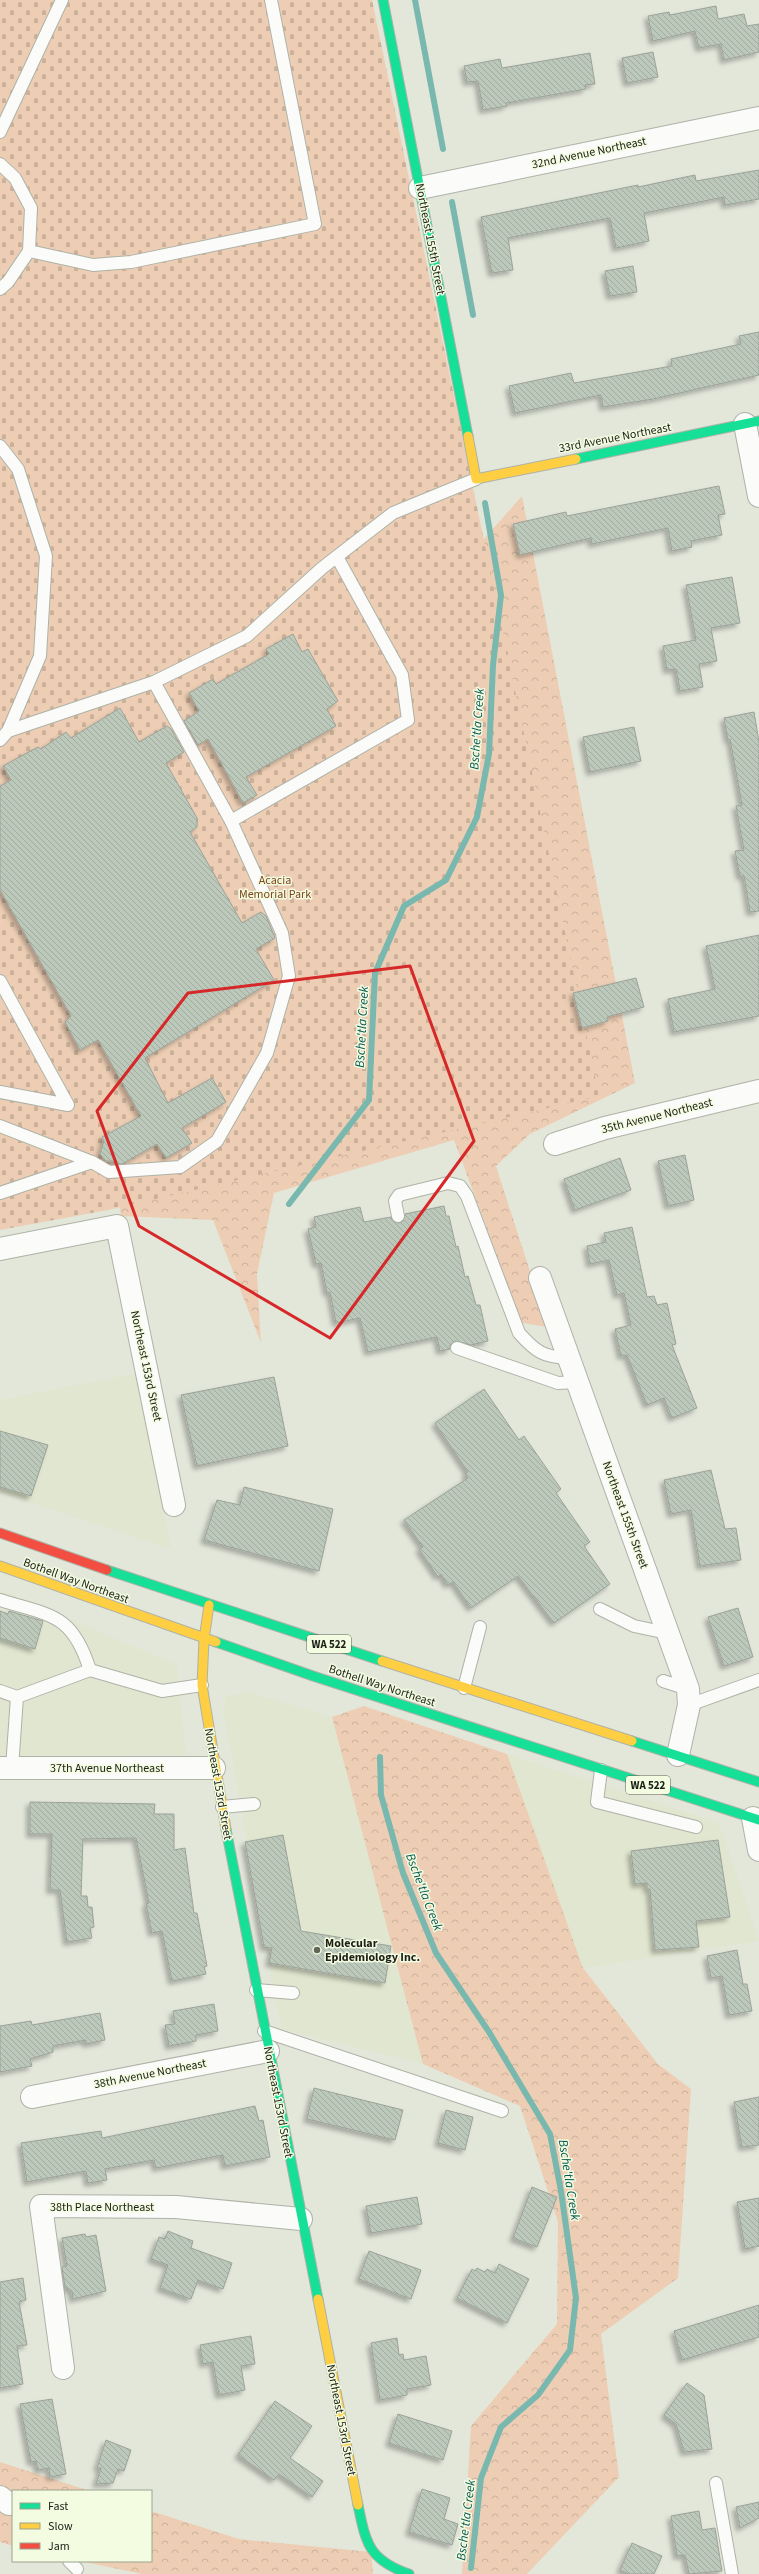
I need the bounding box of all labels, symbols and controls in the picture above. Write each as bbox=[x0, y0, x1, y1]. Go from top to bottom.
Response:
street label: 32nd Avenue Northeast bbox=[530, 133, 648, 173]
street label: Northeast 155th Street bbox=[411, 182, 449, 296]
street label: 33rd Avenue Northeast bbox=[557, 419, 673, 457]
water label: Bsche'tla Creek bbox=[465, 687, 489, 770]
park label: Acacia Memorial Park bbox=[239, 872, 311, 903]
water label: Bsche'tla Creek bbox=[351, 985, 373, 1068]
street label: 35th Avenue Northeast bbox=[600, 1094, 714, 1138]
street label: Northeast 153rd Street bbox=[126, 1309, 166, 1423]
street label: Northeast 155th Street bbox=[598, 1459, 652, 1571]
street label: Bothell Way Northeast bbox=[21, 1554, 131, 1608]
road number: WA 522 bbox=[307, 1635, 351, 1653]
street label: Bothell Way Northeast bbox=[326, 1661, 438, 1711]
street label: Northeast 153rd Street bbox=[200, 1727, 236, 1841]
street label: 37th Avenue Northeast bbox=[50, 1760, 164, 1777]
road number: WA 522 bbox=[626, 1776, 670, 1794]
water label: Bsche'tla Creek bbox=[401, 1851, 447, 1934]
place label: Molecular Epidemiology Inc. bbox=[325, 1935, 420, 1966]
marker: Molecular Epidemiology Inc. bbox=[312, 1945, 322, 1955]
street label: Northeast 153rd Street bbox=[259, 2045, 297, 2159]
street label: 38th Avenue Northeast bbox=[92, 2055, 208, 2093]
water label: Bsche'tla Creek bbox=[554, 2138, 584, 2223]
street label: 38th Place Northeast bbox=[50, 2199, 154, 2216]
street label: Northeast 153rd Street bbox=[322, 2363, 360, 2477]
water label: Bsche'tla Creek bbox=[452, 2478, 480, 2562]
legend bbox=[12, 2490, 152, 2562]
text: Fast bbox=[48, 2498, 68, 2515]
text: Slow bbox=[48, 2518, 73, 2535]
text: Jam bbox=[48, 2538, 70, 2555]

